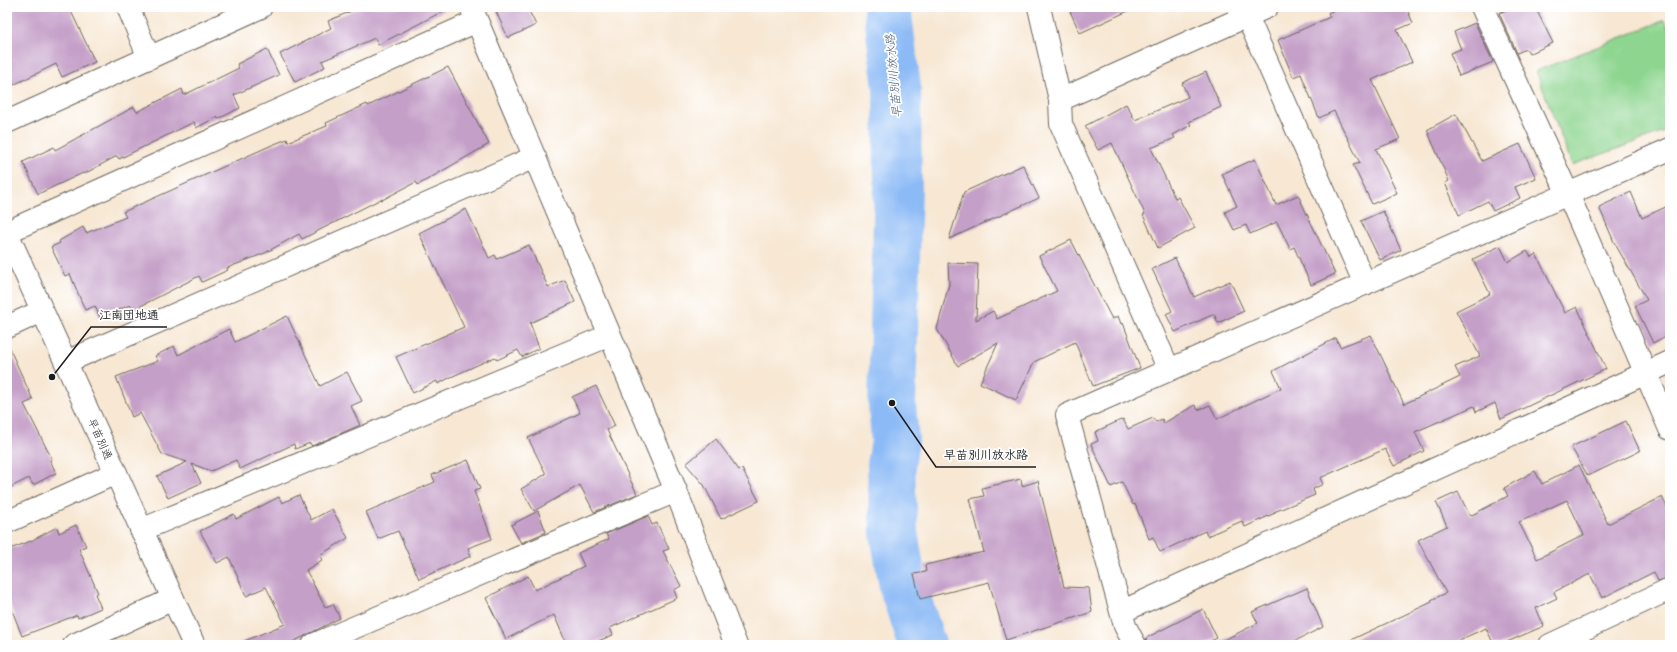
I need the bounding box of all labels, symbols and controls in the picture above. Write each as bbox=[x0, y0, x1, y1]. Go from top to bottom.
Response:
water label: 早苗別川放水路 bbox=[883, 33, 905, 119]
callout: 江南団地通 bbox=[91, 303, 167, 327]
text: 江南団地通 bbox=[99, 308, 159, 323]
street label: 早苗別通 bbox=[85, 416, 115, 462]
callout: 早苗別川放水路 bbox=[936, 443, 1036, 467]
text: 早苗別川放水路 bbox=[944, 448, 1028, 463]

